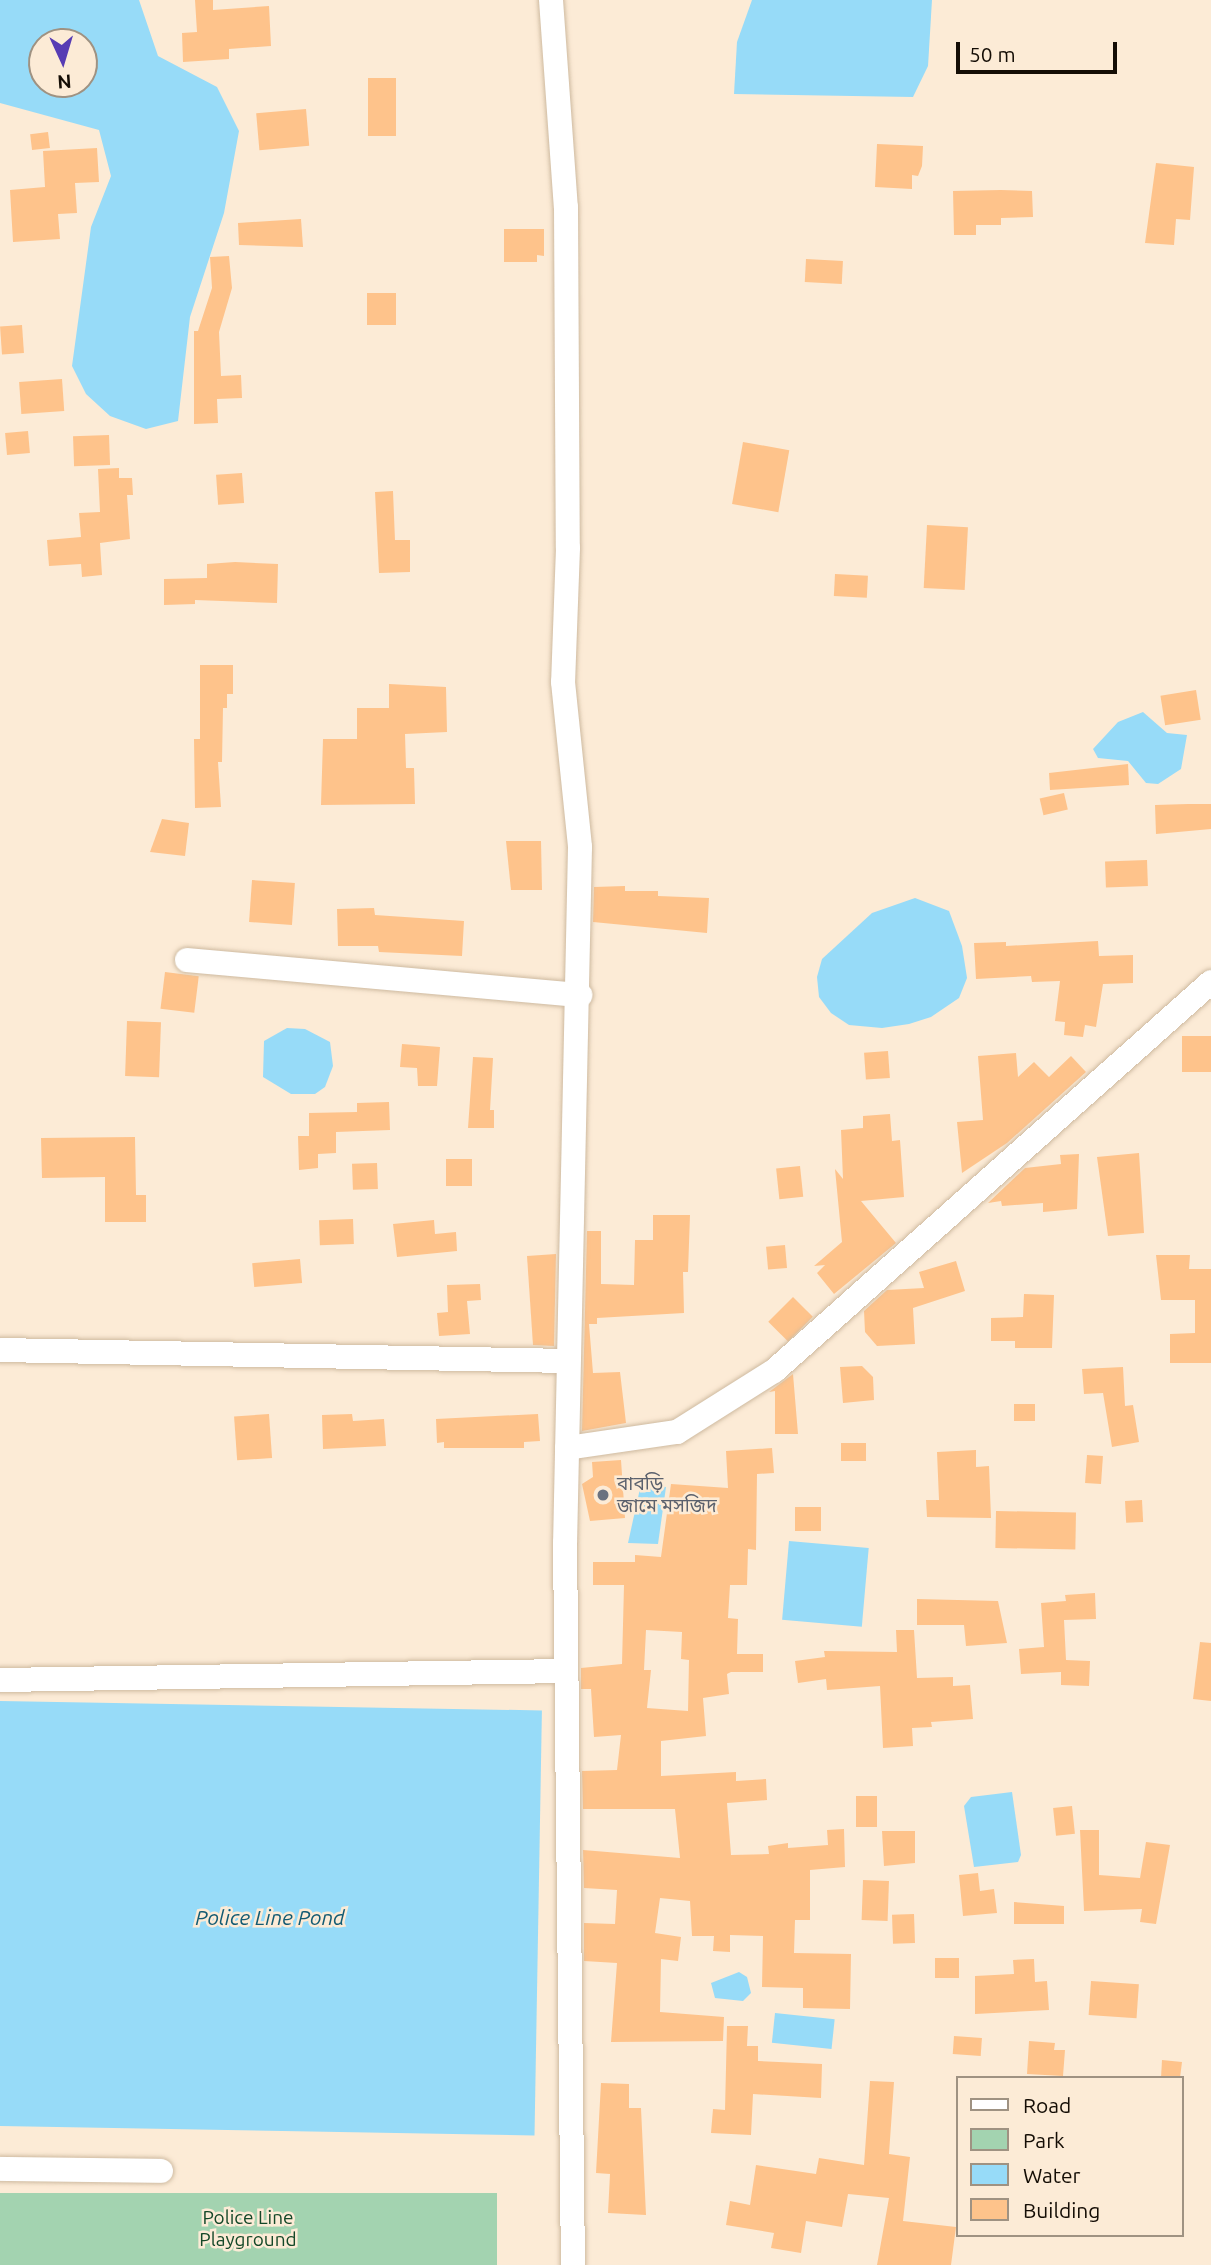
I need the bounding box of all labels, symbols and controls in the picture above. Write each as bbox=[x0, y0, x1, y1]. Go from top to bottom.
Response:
north arrow bbox=[28, 28, 98, 98]
scale bar bbox=[959, 28, 1120, 72]
text: 50 m bbox=[969, 42, 1016, 66]
text: N bbox=[56, 70, 72, 93]
place label: বাবড়ি জামে মসজিদ bbox=[617, 1473, 717, 1517]
marker: বাবড়ি জামে মসজিদ bbox=[595, 1487, 611, 1503]
water label: Police Line Pond bbox=[195, 1904, 345, 1930]
legend bbox=[956, 2076, 1183, 2237]
text: Road bbox=[1023, 2093, 1071, 2117]
text: Park bbox=[1023, 2128, 1065, 2152]
text: Water bbox=[1023, 2163, 1081, 2187]
text: Building bbox=[1023, 2198, 1100, 2222]
park label: Police Line Playground bbox=[199, 2207, 297, 2251]

